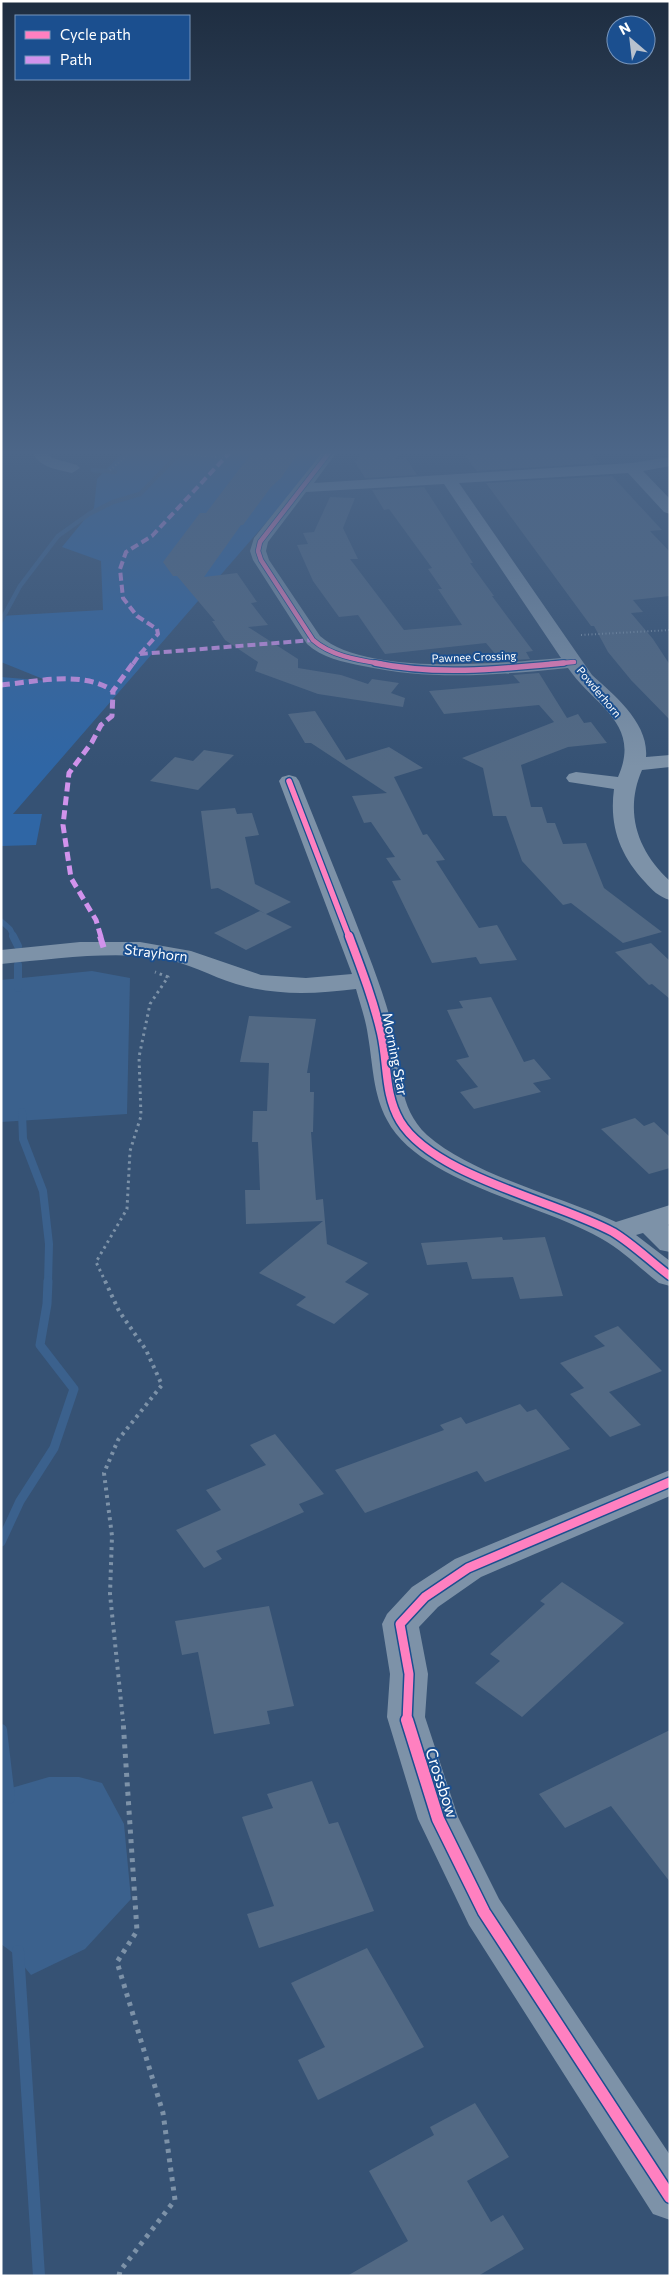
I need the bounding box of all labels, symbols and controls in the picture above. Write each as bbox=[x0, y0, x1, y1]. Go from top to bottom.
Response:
legend bbox=[15, 15, 190, 80]
north arrow bbox=[606, 15, 656, 65]
text: N bbox=[616, 18, 633, 38]
text: Cycle path bbox=[60, 25, 131, 43]
text: Path bbox=[60, 50, 92, 68]
street label: Pawnee Crossing bbox=[431, 649, 517, 664]
street label: Powderhorn bbox=[575, 664, 624, 720]
street label: Strayhorn bbox=[123, 940, 189, 965]
street label: Morning Star bbox=[379, 1011, 412, 1097]
street label: Crossbow bbox=[422, 1745, 463, 1820]

